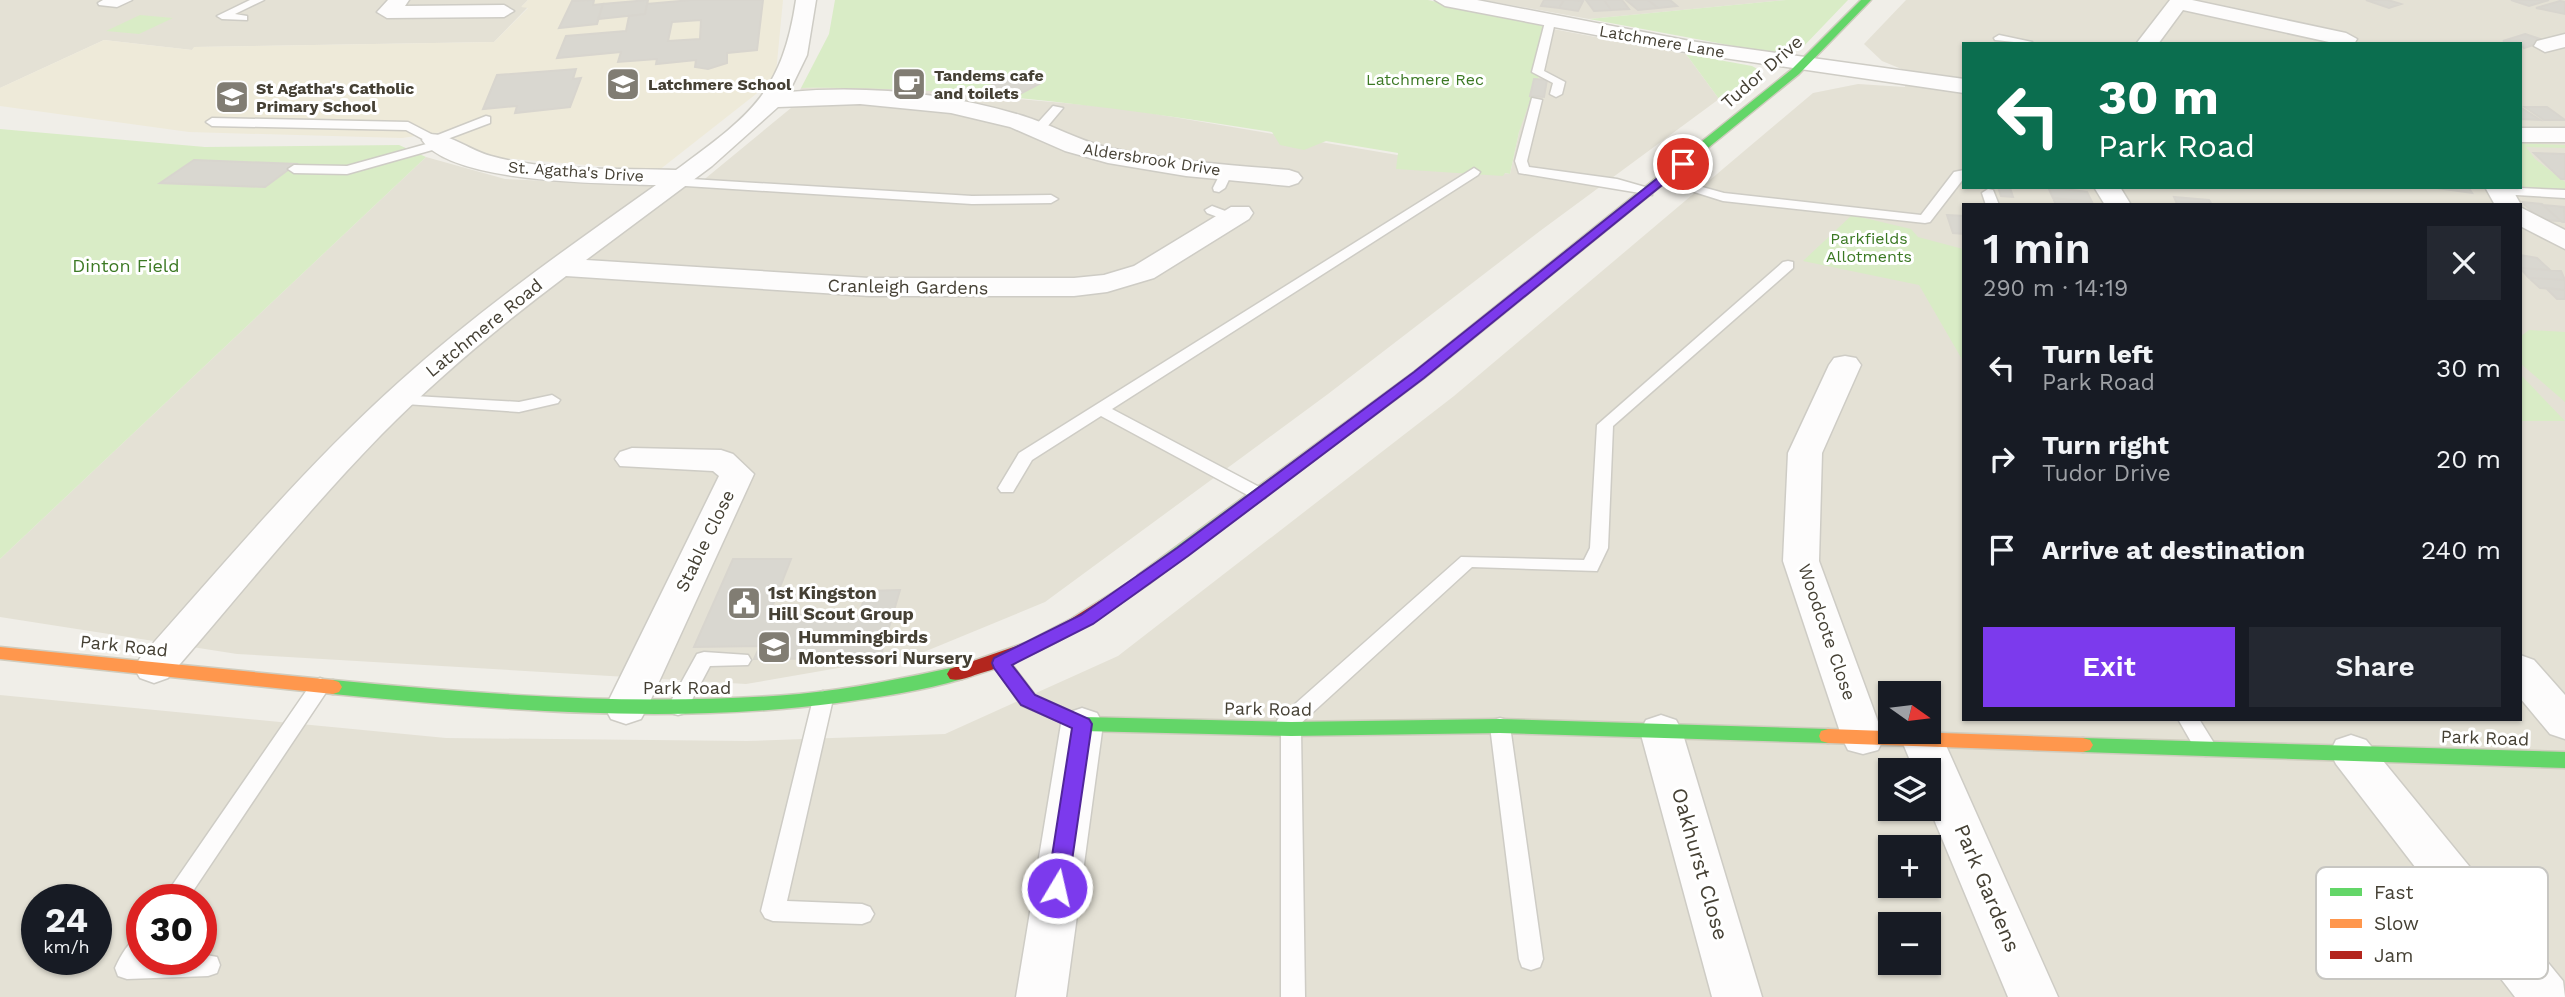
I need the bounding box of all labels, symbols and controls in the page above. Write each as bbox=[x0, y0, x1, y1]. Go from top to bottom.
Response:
street label: Latchmere Lane bbox=[1598, 21, 1726, 62]
street label: Tudor Drive bbox=[1717, 31, 1807, 113]
school or university icon: Latchmere School bbox=[604, 65, 642, 103]
cafe icon: Tandems cafe and toilets bbox=[890, 65, 928, 103]
place label: Tandems cafe and toilets bbox=[934, 66, 1044, 103]
text: 30 m bbox=[2098, 68, 2219, 126]
park label: Latchmere Rec bbox=[1366, 70, 1484, 89]
icon: left bbox=[1983, 70, 2074, 161]
place label: Latchmere School bbox=[648, 75, 792, 94]
school or university icon: St Agatha's Catholic Primary School bbox=[213, 78, 251, 116]
place label: St Agatha's Catholic Primary School bbox=[256, 79, 414, 116]
text: Park Road bbox=[2098, 127, 2255, 165]
pin bbox=[1653, 134, 1713, 194]
street label: Aldersbrook Drive bbox=[1082, 139, 1222, 180]
icon: arrive bbox=[1664, 145, 1702, 183]
street label: St. Agatha's Drive bbox=[507, 157, 644, 186]
text: 1 min bbox=[1983, 224, 2091, 273]
button: close bbox=[2427, 226, 2501, 300]
park label: Parkfields Allotments bbox=[1826, 229, 1912, 266]
park label: Dinton Field bbox=[72, 255, 180, 276]
street label: Latchmere Road bbox=[421, 274, 546, 381]
street label: Cranleigh Gardens bbox=[827, 275, 989, 298]
text: 290 m · 14:19 bbox=[1983, 275, 2128, 302]
text: Turn left bbox=[2042, 339, 2153, 369]
icon: left bbox=[1983, 349, 2021, 387]
text: 30 m bbox=[2436, 353, 2501, 383]
text: Park Road bbox=[2042, 369, 2155, 396]
text: Turn right bbox=[2042, 430, 2169, 460]
icon: right bbox=[1983, 440, 2021, 478]
text: 20 m bbox=[2436, 444, 2501, 474]
text: Tudor Drive bbox=[2042, 460, 2171, 487]
street label: Stable Close bbox=[671, 486, 738, 595]
icon: arrive bbox=[1983, 531, 2021, 569]
text: Arrive at destination bbox=[2042, 535, 2305, 565]
text: 240 m bbox=[2421, 535, 2501, 565]
street label: Woodcote Close bbox=[1794, 561, 1861, 703]
place label: 1st Kingston Hill Scout Group bbox=[768, 582, 914, 624]
public building icon: 1st Kingston Hill Scout Group bbox=[725, 584, 763, 622]
place label: Hummingbirds Montessori Nursery bbox=[798, 626, 973, 668]
button: Exit bbox=[1983, 627, 2235, 707]
button: Share bbox=[2249, 627, 2501, 707]
school or university icon: Hummingbirds Montessori Nursery bbox=[755, 628, 793, 666]
street label: Park Road bbox=[79, 630, 169, 661]
street label: Park Road bbox=[643, 677, 731, 698]
north arrow bbox=[1878, 681, 1941, 744]
map controls bbox=[1878, 681, 1941, 975]
street label: Park Road bbox=[1224, 697, 1312, 720]
street label: Park Road bbox=[2440, 725, 2530, 750]
button: layers bbox=[1878, 758, 1941, 821]
street label: Oakhurst Close bbox=[1667, 785, 1734, 943]
street label: Park Gardens bbox=[1949, 820, 2026, 956]
button: + bbox=[1878, 835, 1941, 898]
position arrow bbox=[1020, 851, 1094, 925]
legend bbox=[2316, 867, 2548, 979]
text: Fast bbox=[2374, 881, 2413, 904]
speed limit sign: 30 bbox=[126, 884, 217, 975]
text: 24 bbox=[45, 899, 88, 941]
button: − bbox=[1878, 912, 1941, 975]
text: Slow bbox=[2374, 912, 2419, 935]
text: km/h bbox=[43, 936, 90, 957]
text: Jam bbox=[2374, 944, 2413, 967]

